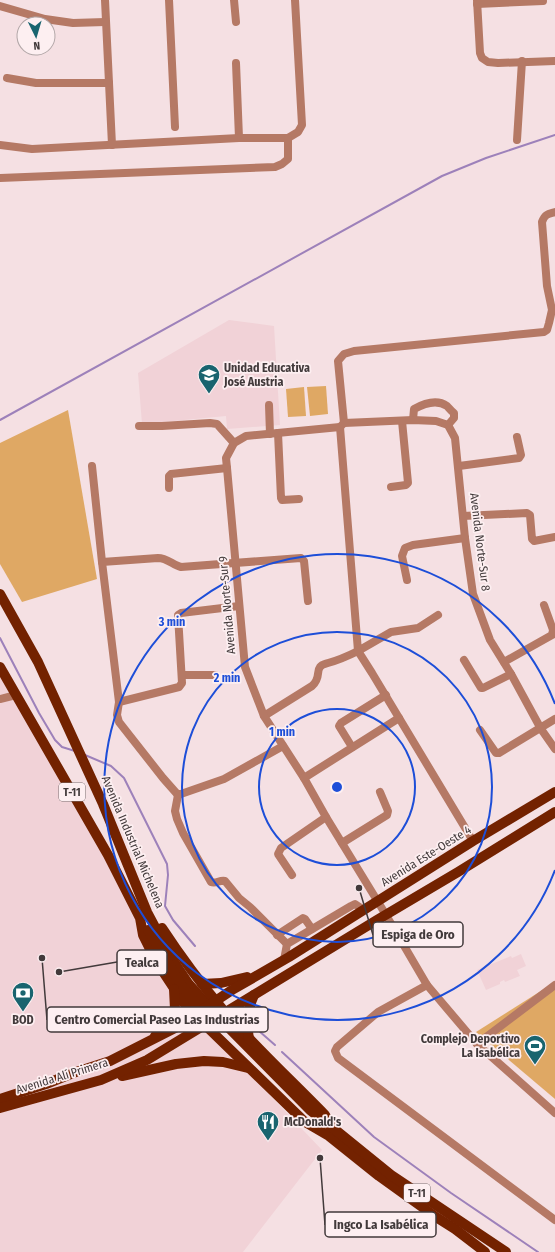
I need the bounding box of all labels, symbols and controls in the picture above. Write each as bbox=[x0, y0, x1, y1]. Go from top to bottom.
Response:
north arrow bbox=[16, 16, 56, 56]
text: N bbox=[33, 39, 41, 52]
place label: Unidad Educativa José Austria bbox=[223, 361, 310, 389]
school or university icon: Unidad Educativa José Austria bbox=[196, 362, 222, 395]
street label: Avenida Norte-Sur 8 bbox=[467, 492, 493, 592]
street label: Avenida Norte-Sur 9 bbox=[216, 555, 238, 655]
text: 3 min bbox=[158, 615, 185, 629]
text: 2 min bbox=[213, 671, 240, 685]
text: 1 min bbox=[269, 725, 295, 739]
street label: Avenida Industrial Michelena bbox=[99, 774, 167, 910]
centre of rings bbox=[330, 780, 344, 794]
road number: T-11 bbox=[59, 783, 85, 801]
street label: Avenida Este-Oeste 4 bbox=[378, 822, 474, 889]
callout: Espiga de Oro bbox=[373, 922, 463, 947]
text: Espiga de Oro bbox=[381, 927, 455, 942]
callout: Tealca bbox=[117, 950, 167, 975]
text: Tealca bbox=[125, 955, 160, 970]
bank icon: BOD bbox=[10, 980, 36, 1013]
callout: Centro Comercial Paseo Las Industrias bbox=[47, 1007, 268, 1032]
text: Centro Comercial Paseo Las Industrias bbox=[55, 1012, 260, 1027]
place label: BOD bbox=[12, 1013, 34, 1027]
place label: Complejo Deportivo La Isabélica bbox=[421, 1032, 521, 1060]
sports icon: Complejo Deportivo La Isabélica bbox=[522, 1033, 548, 1066]
street label: Avenida Alí Primera bbox=[14, 1055, 110, 1097]
restaurant icon: McDonald's bbox=[255, 1109, 281, 1142]
place label: McDonald's bbox=[284, 1115, 342, 1129]
road number: T-11 bbox=[404, 1184, 430, 1202]
callout: Ingco La Isabélica bbox=[325, 1212, 436, 1237]
text: Ingco La Isabélica bbox=[334, 1217, 429, 1232]

